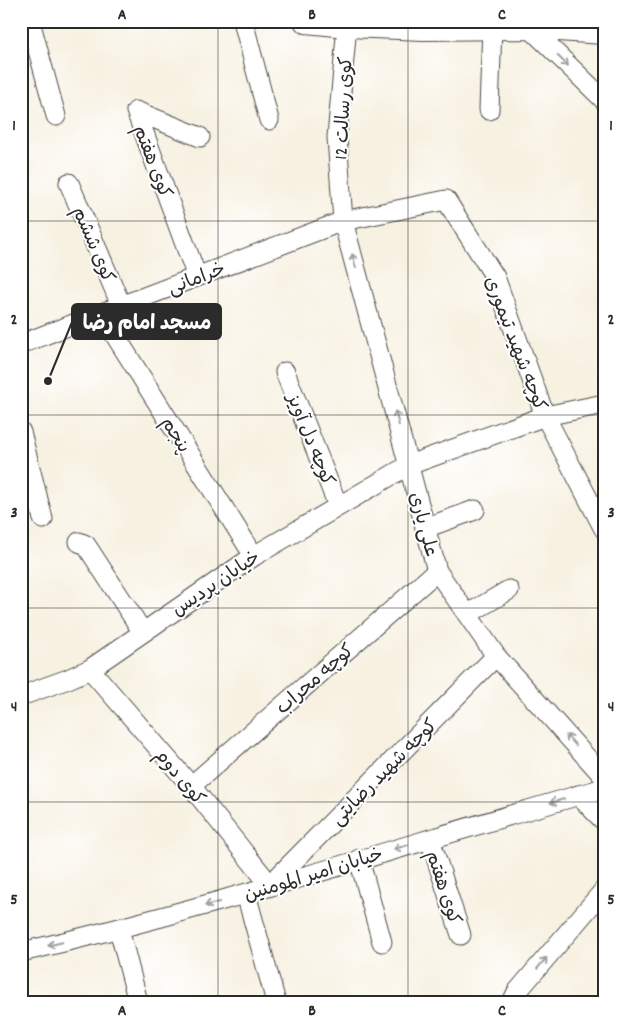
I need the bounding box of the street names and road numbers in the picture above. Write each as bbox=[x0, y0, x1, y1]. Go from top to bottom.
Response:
street label: کوی رسالت 12 bbox=[329, 56, 362, 160]
street label: کوی هفتم bbox=[124, 122, 177, 203]
street label: کوی ششم bbox=[64, 203, 120, 288]
street label: خرامانی bbox=[164, 257, 230, 304]
street label: کوچه شهید تیموری bbox=[476, 273, 552, 416]
street label: کوچه دل آویز bbox=[277, 388, 340, 491]
street label: پنجم bbox=[152, 412, 196, 459]
street label: علی یاری bbox=[400, 489, 443, 560]
street label: خیابان پردیس bbox=[167, 545, 267, 624]
street label: کوچه محراب bbox=[271, 639, 361, 722]
street label: کوچه شهید رضایتی bbox=[326, 714, 445, 833]
street label: کوی دوم bbox=[147, 744, 210, 812]
street label: خیابان امیر المومنین bbox=[241, 842, 387, 910]
street label: کوی هفتم bbox=[417, 848, 466, 928]

